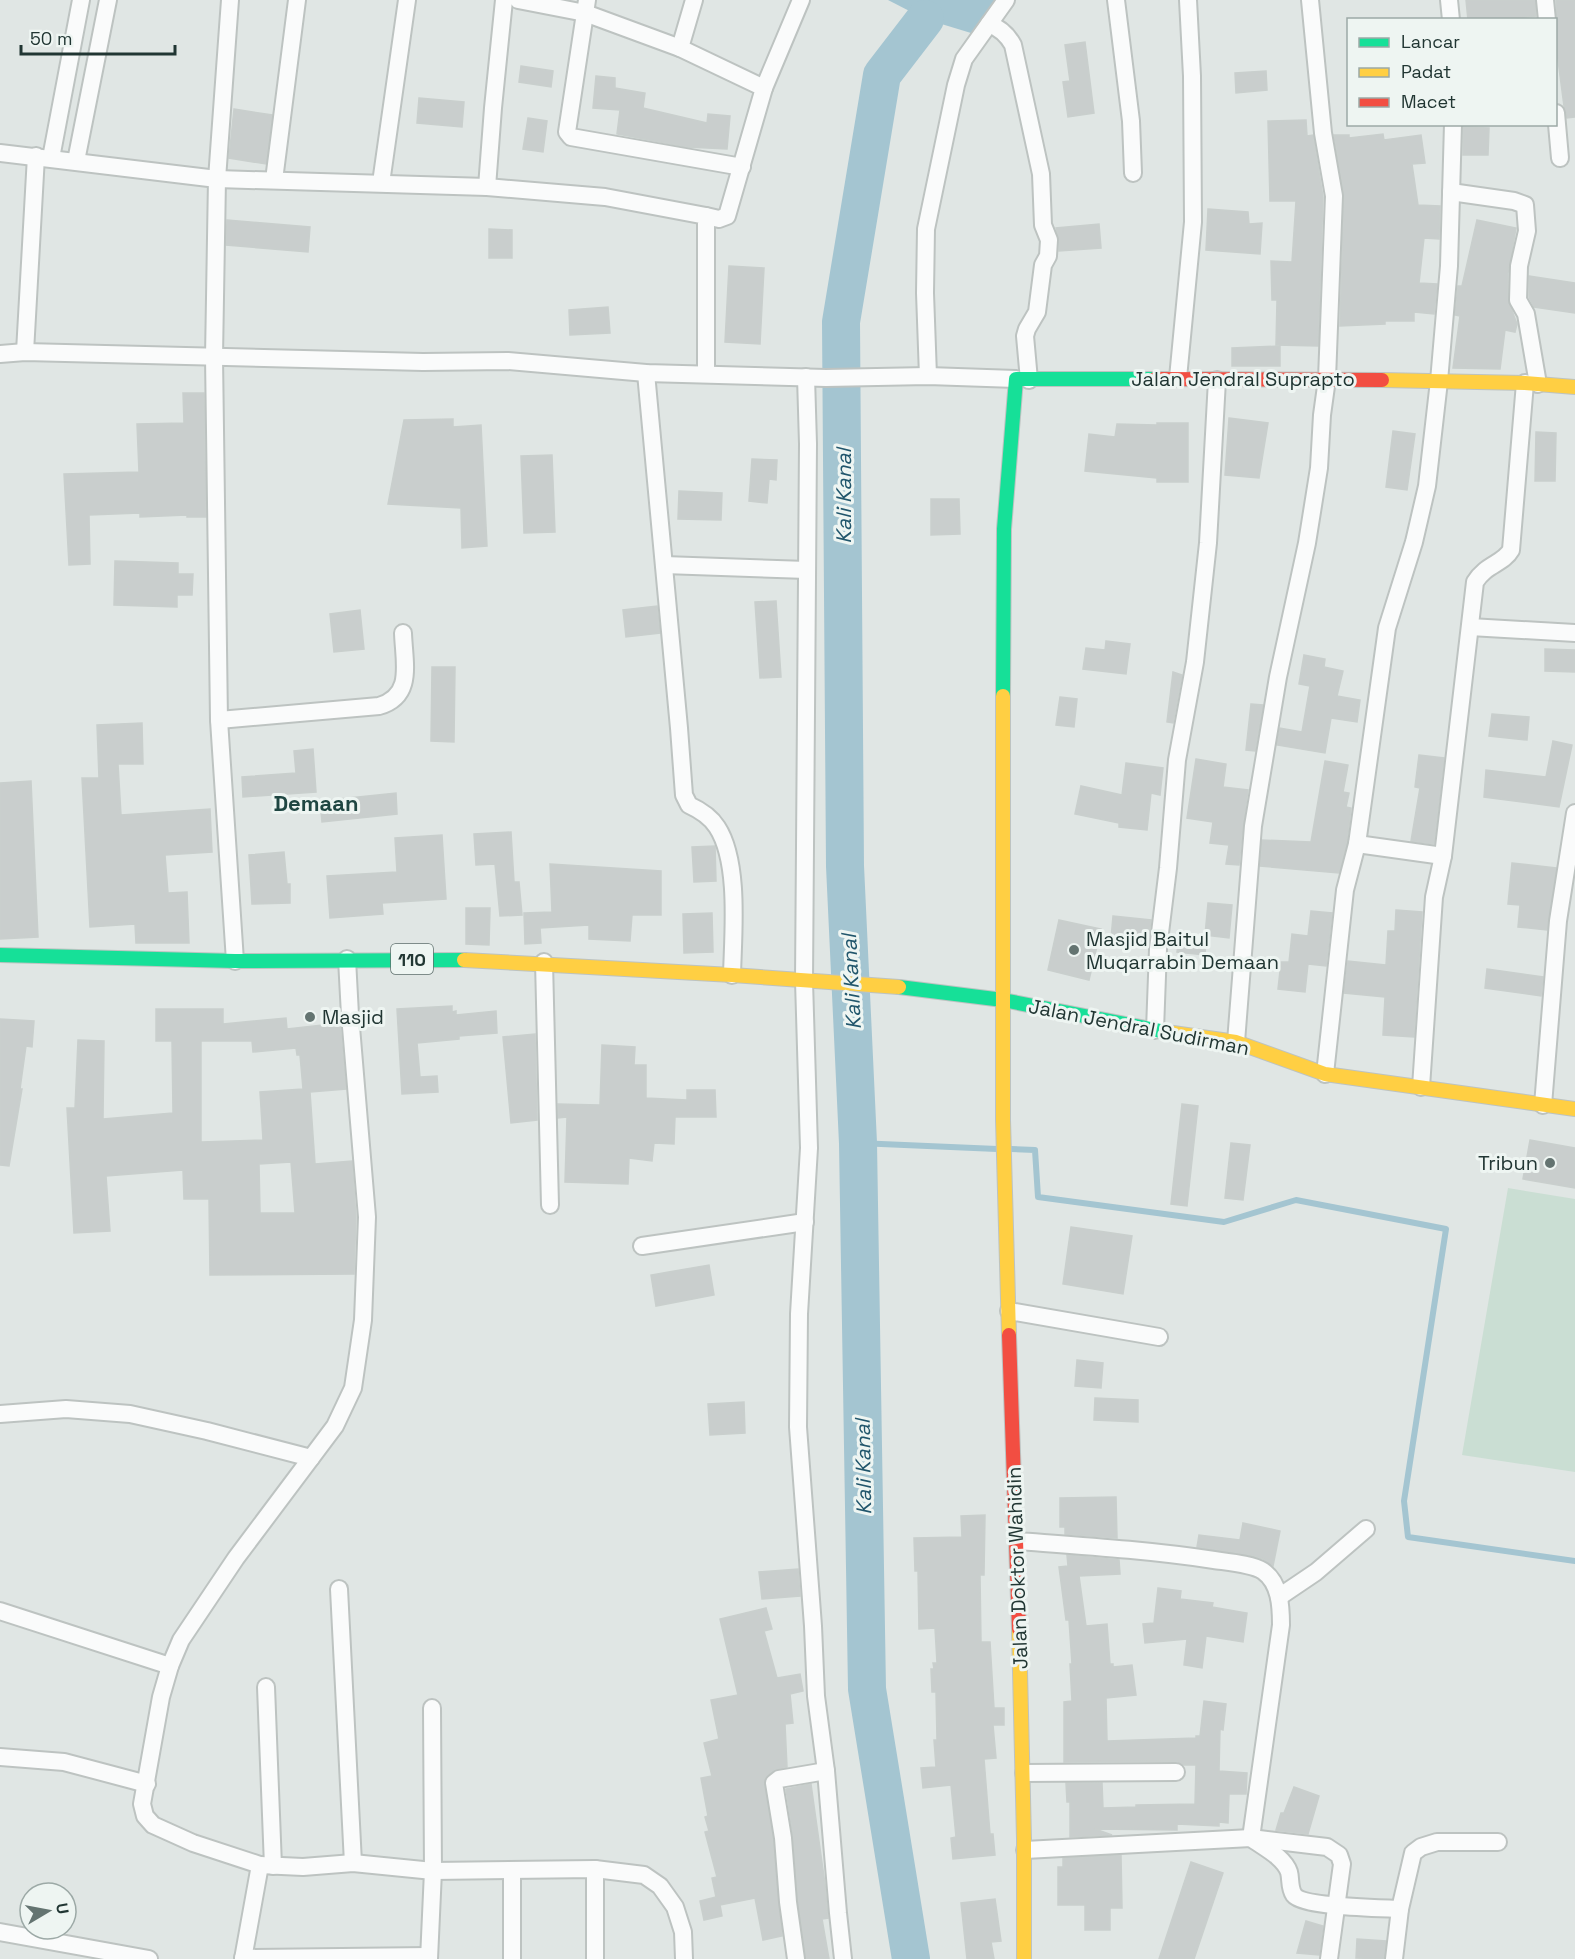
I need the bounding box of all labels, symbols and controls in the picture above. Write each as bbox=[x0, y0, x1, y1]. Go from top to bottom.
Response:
scale bar bbox=[21, 18, 176, 56]
legend bbox=[1347, 18, 1557, 126]
text: 50 m bbox=[30, 27, 72, 50]
text: Lancar bbox=[1401, 30, 1460, 53]
text: Padat bbox=[1401, 60, 1451, 83]
text: Macet bbox=[1401, 90, 1456, 113]
street label: Jalan Jendral Suprapto bbox=[1131, 366, 1355, 392]
water label: Kali Kanal bbox=[830, 445, 857, 544]
district label: Demaan bbox=[273, 789, 359, 817]
place label: Masjid Baitul Muqarrabin Demaan bbox=[1086, 926, 1279, 975]
water label: Kali Kanal bbox=[835, 931, 867, 1030]
marker: Masjid Baitul Muqarrabin Demaan bbox=[1067, 943, 1081, 957]
road number: 110 bbox=[391, 944, 433, 974]
street label: Jalan Jendral Sudirman bbox=[1026, 993, 1252, 1061]
place label: Masjid bbox=[322, 1004, 384, 1030]
marker: Masjid bbox=[303, 1010, 317, 1024]
place label: Tribun bbox=[1478, 1150, 1538, 1176]
marker: Tribun bbox=[1543, 1156, 1557, 1170]
water label: Kali Kanal bbox=[849, 1416, 877, 1515]
street label: Jalan Doktor Wahidin bbox=[1000, 1466, 1034, 1670]
north arrow bbox=[18, 1881, 78, 1941]
text: U bbox=[51, 1901, 74, 1916]

